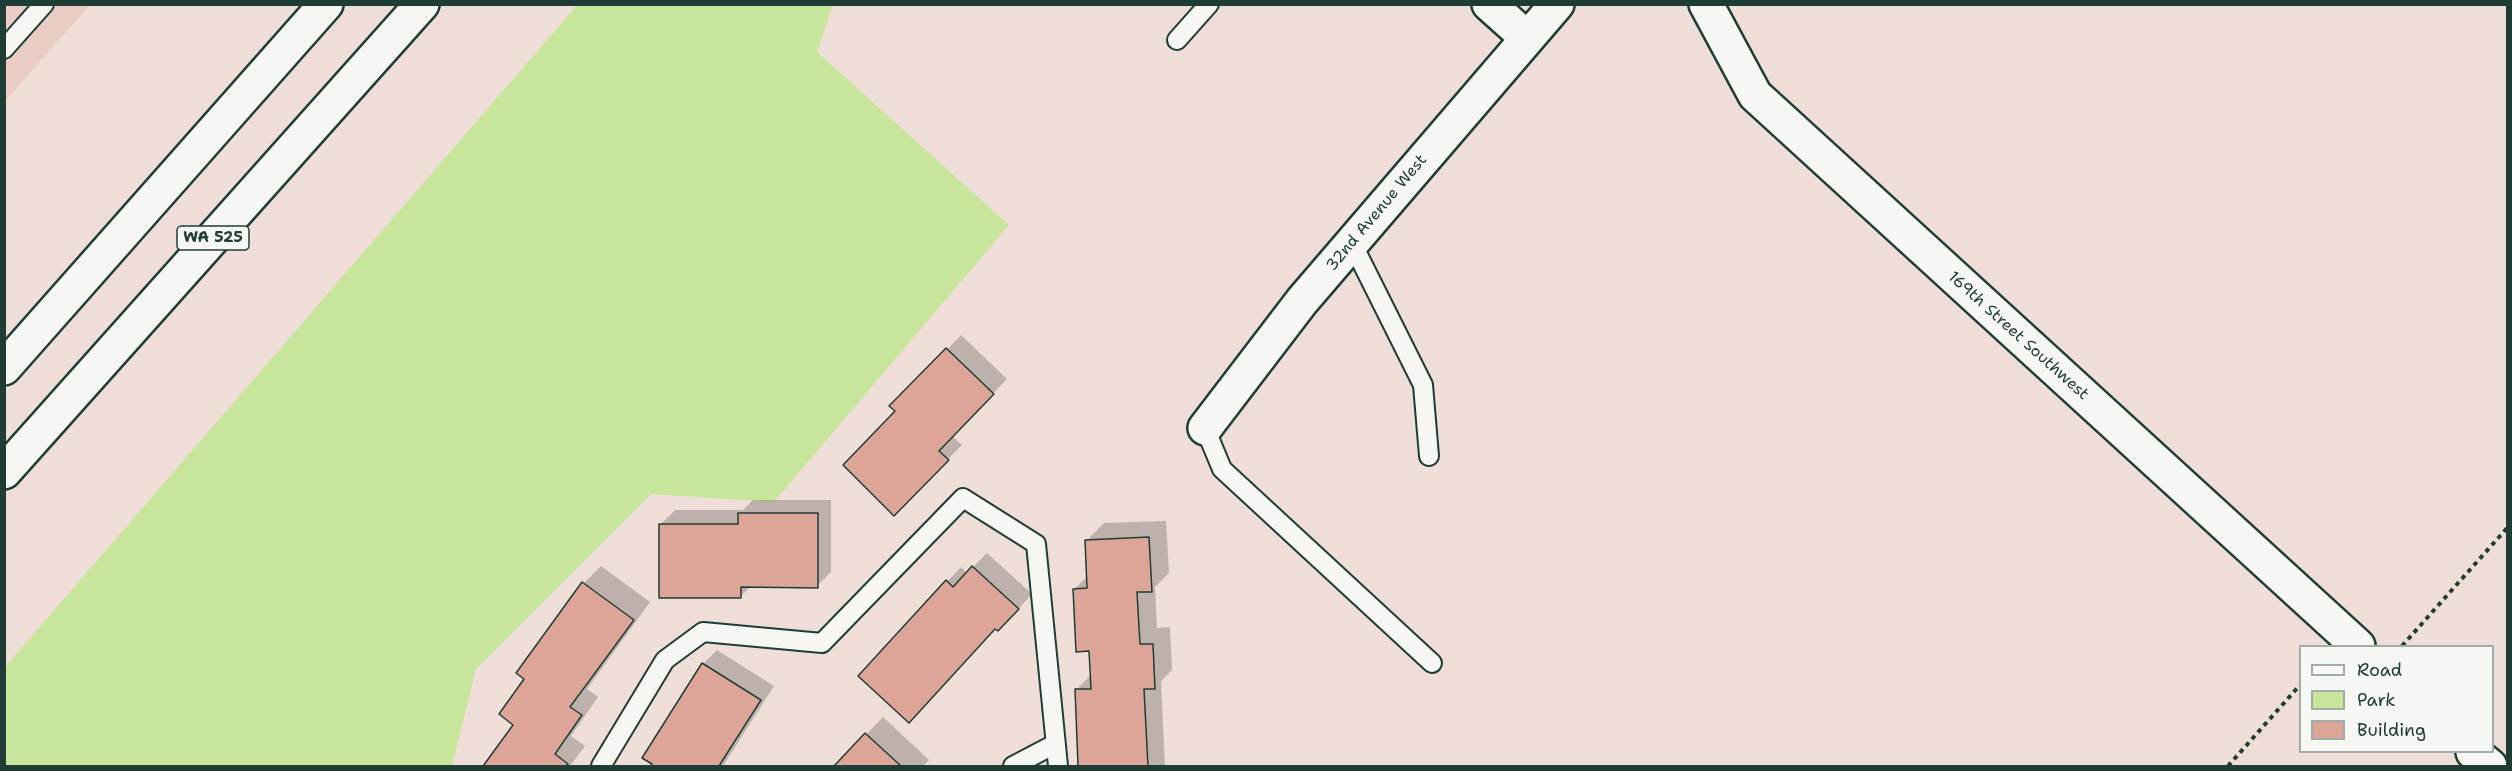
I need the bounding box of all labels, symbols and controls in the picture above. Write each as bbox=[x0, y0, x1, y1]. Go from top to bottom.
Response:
street label: 32nd Avenue West bbox=[1323, 151, 1431, 275]
road number: WA 525 bbox=[177, 226, 249, 250]
street label: 169th Street Southwest bbox=[1944, 268, 2092, 404]
legend bbox=[2299, 645, 2494, 753]
text: Road bbox=[2357, 658, 2402, 682]
text: Park bbox=[2357, 688, 2396, 712]
text: Building bbox=[2357, 718, 2426, 742]

